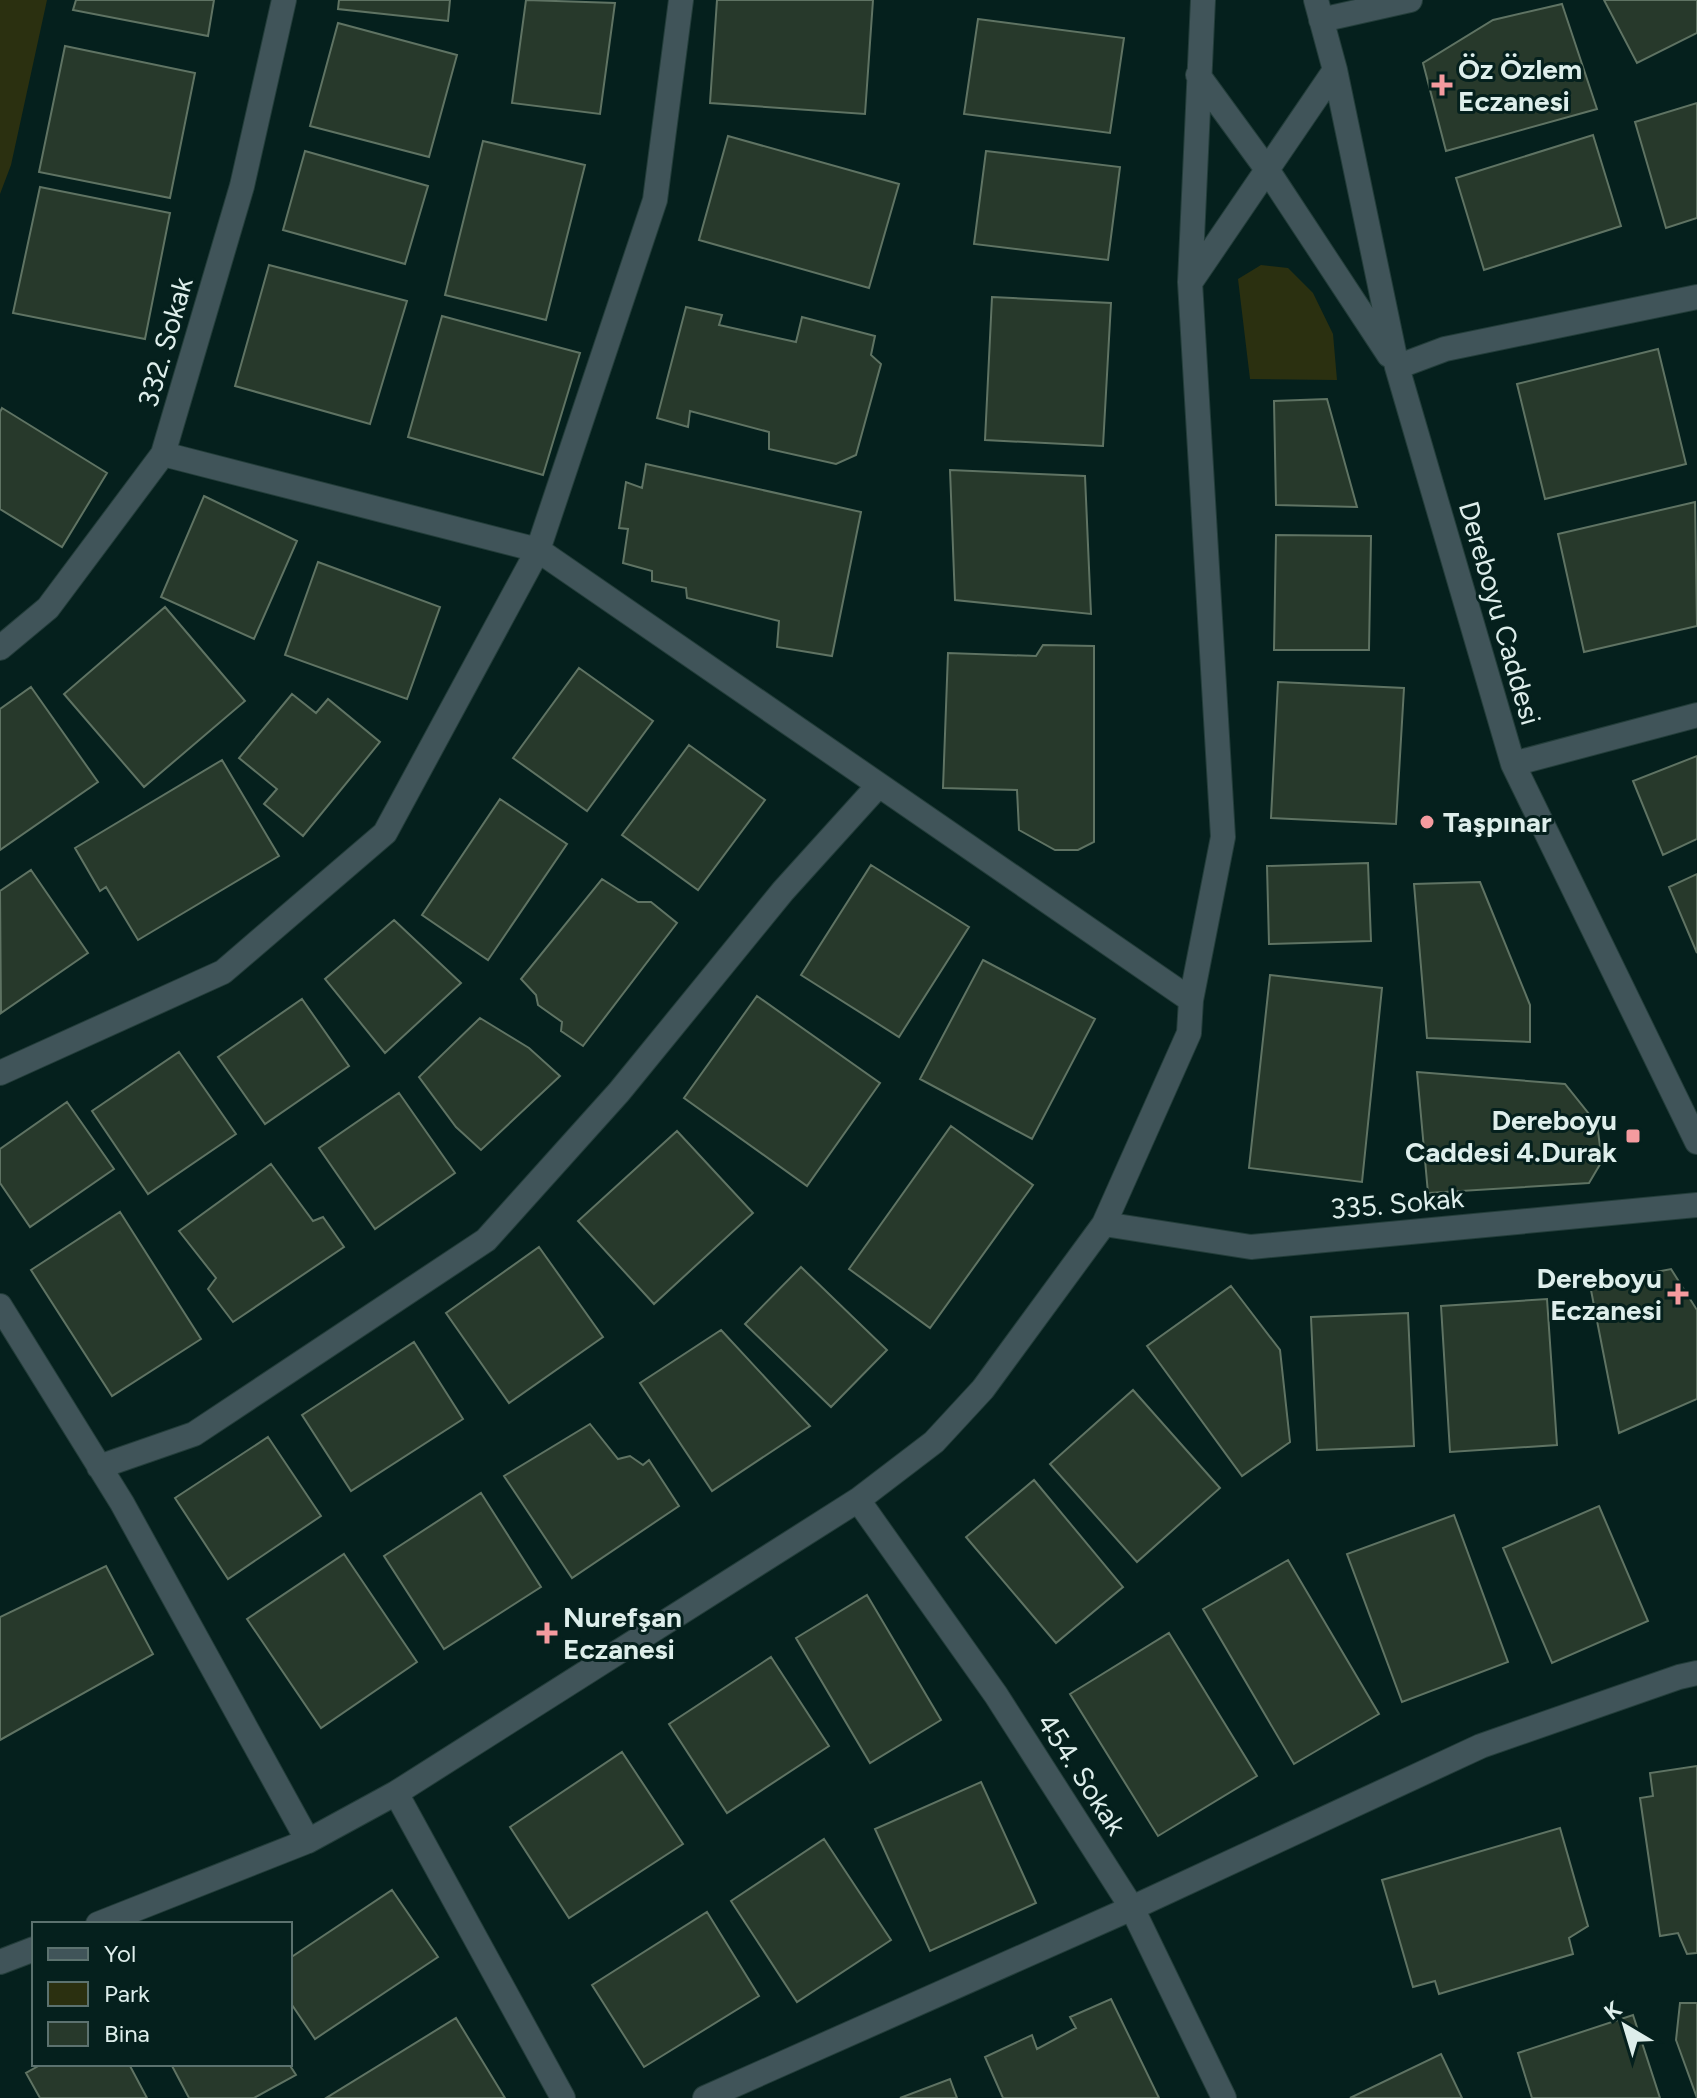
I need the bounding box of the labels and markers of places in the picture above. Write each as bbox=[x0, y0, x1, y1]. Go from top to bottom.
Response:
place label: Öz Özlem Eczanesi bbox=[1458, 52, 1582, 118]
marker: Öz Özlem Eczanesi bbox=[1433, 76, 1451, 94]
place label: Taşpınar bbox=[1443, 805, 1552, 839]
marker: Taşpınar bbox=[1418, 813, 1436, 831]
place label: Dereboyu Caddesi 4.Durak bbox=[1405, 1103, 1617, 1169]
marker: Dereboyu Caddesi 4.Durak bbox=[1624, 1127, 1642, 1145]
place label: Dereboyu Eczanesi bbox=[1536, 1261, 1662, 1327]
marker: Dereboyu Eczanesi bbox=[1669, 1285, 1687, 1303]
place label: Nurefşan Eczanesi bbox=[563, 1600, 682, 1666]
marker: Nurefşan Eczanesi bbox=[538, 1624, 556, 1642]

